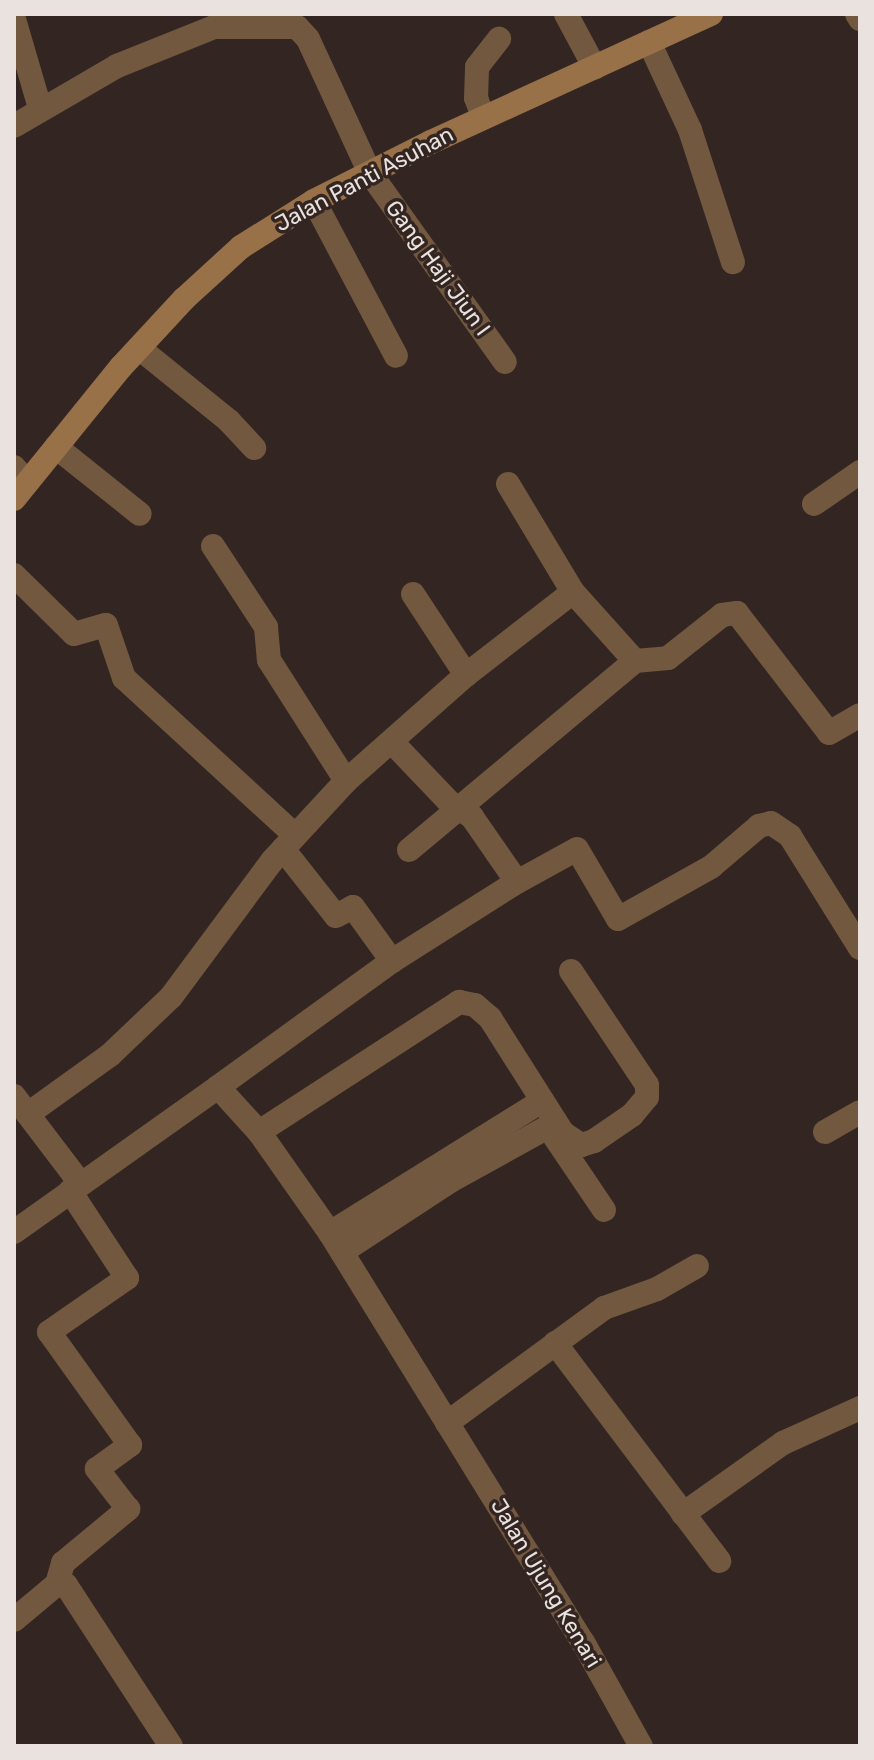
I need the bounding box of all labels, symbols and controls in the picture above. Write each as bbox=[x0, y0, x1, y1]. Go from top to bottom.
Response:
street label: Jalan Panti Asuhan bbox=[270, 121, 458, 237]
street label: Gang Haji Jiun I bbox=[380, 195, 496, 341]
street label: Jalan Ujung Kenari bbox=[485, 1494, 607, 1672]

